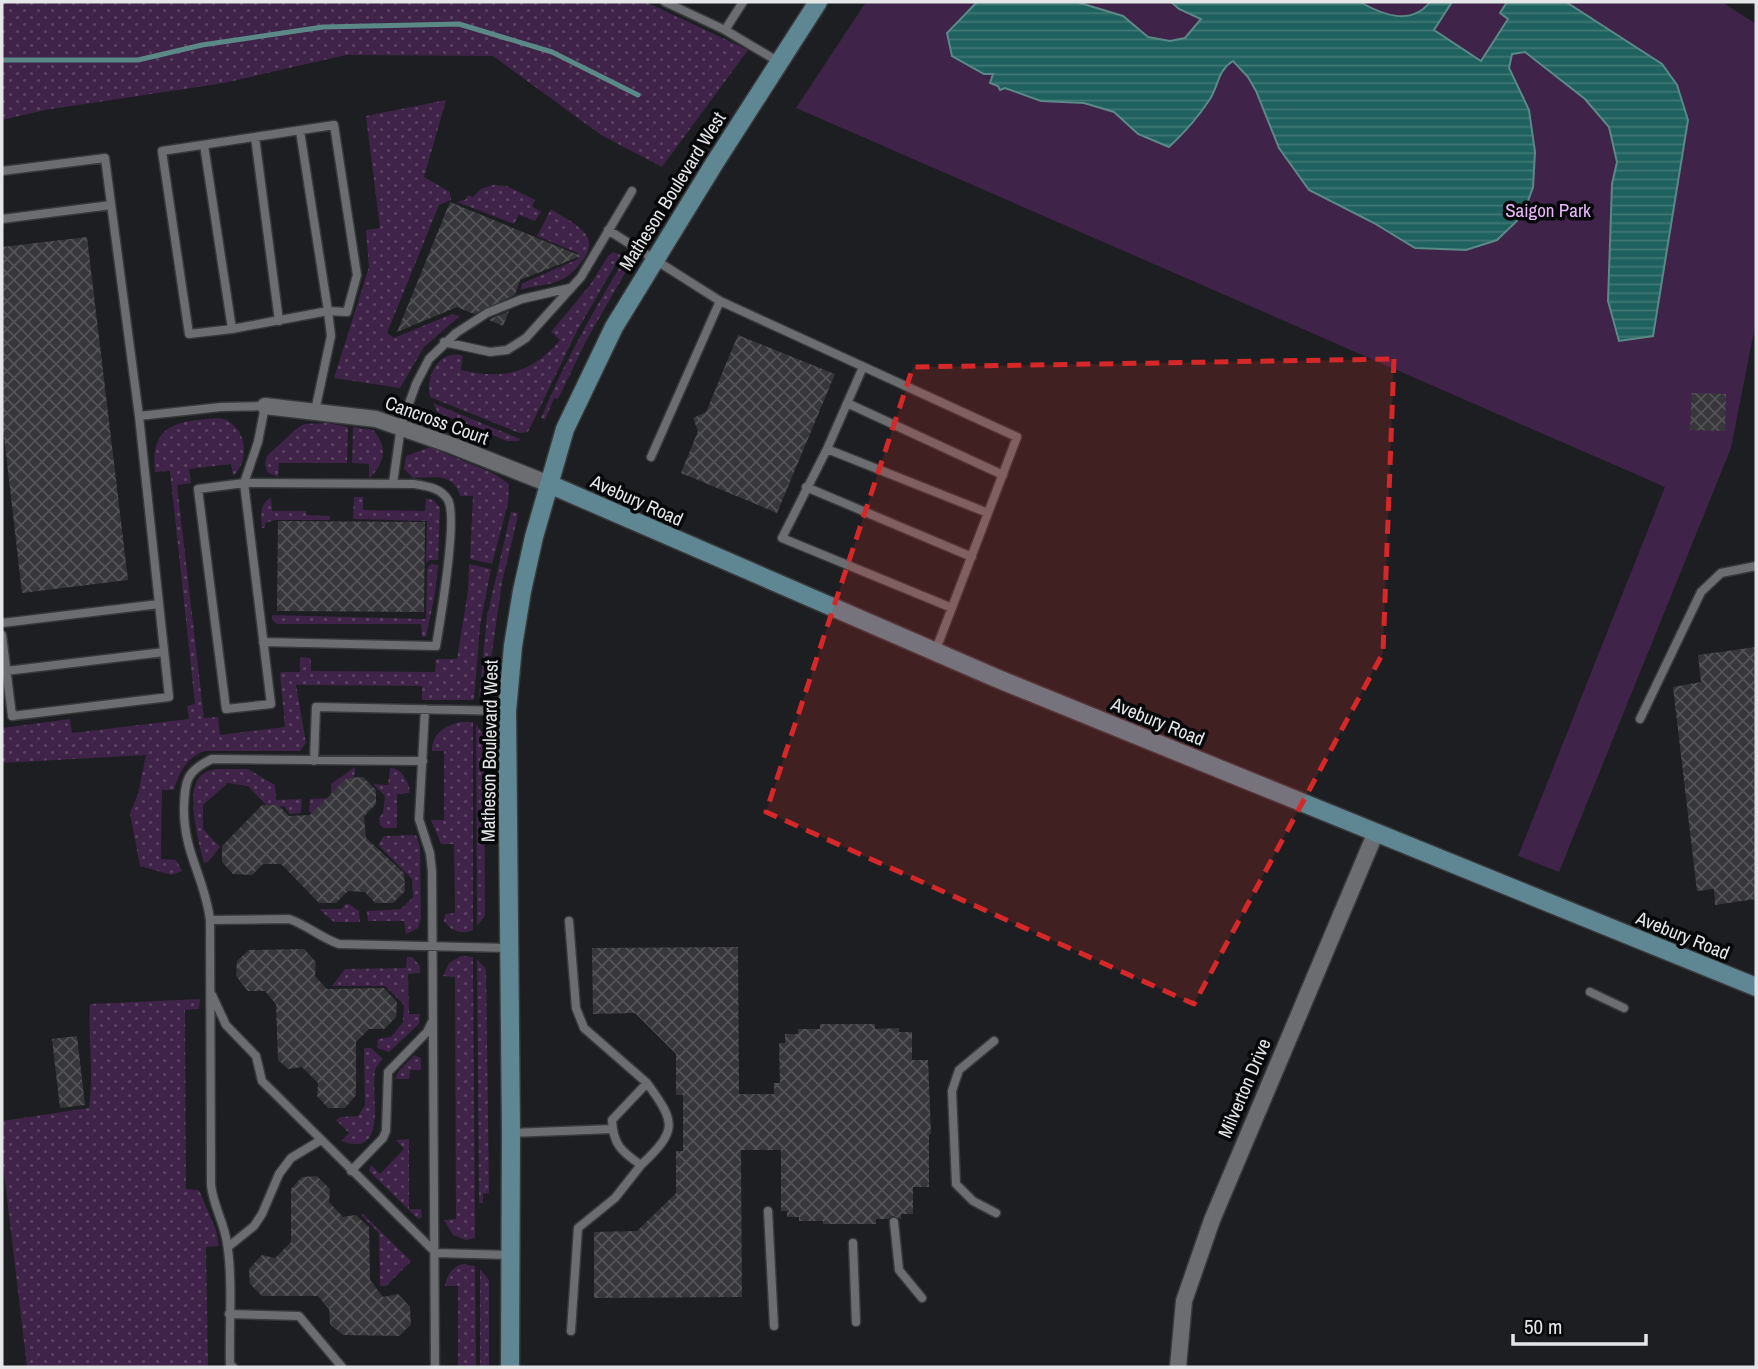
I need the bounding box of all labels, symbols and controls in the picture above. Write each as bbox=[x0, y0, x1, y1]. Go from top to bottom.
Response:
street label: Matheson Boulevard West bbox=[613, 106, 732, 275]
park label: Saigon Park bbox=[1505, 197, 1591, 223]
street label: Cancross Court bbox=[382, 389, 493, 451]
street label: Avebury Road bbox=[586, 468, 687, 532]
street label: Matheson Boulevard West bbox=[474, 659, 504, 842]
street label: Avebury Road bbox=[1107, 690, 1209, 751]
street label: Avebury Road bbox=[1632, 904, 1734, 965]
street label: Milverton Drive bbox=[1211, 1034, 1277, 1142]
scale bar bbox=[1513, 1302, 1646, 1346]
text: 50 m bbox=[1524, 1312, 1562, 1341]

